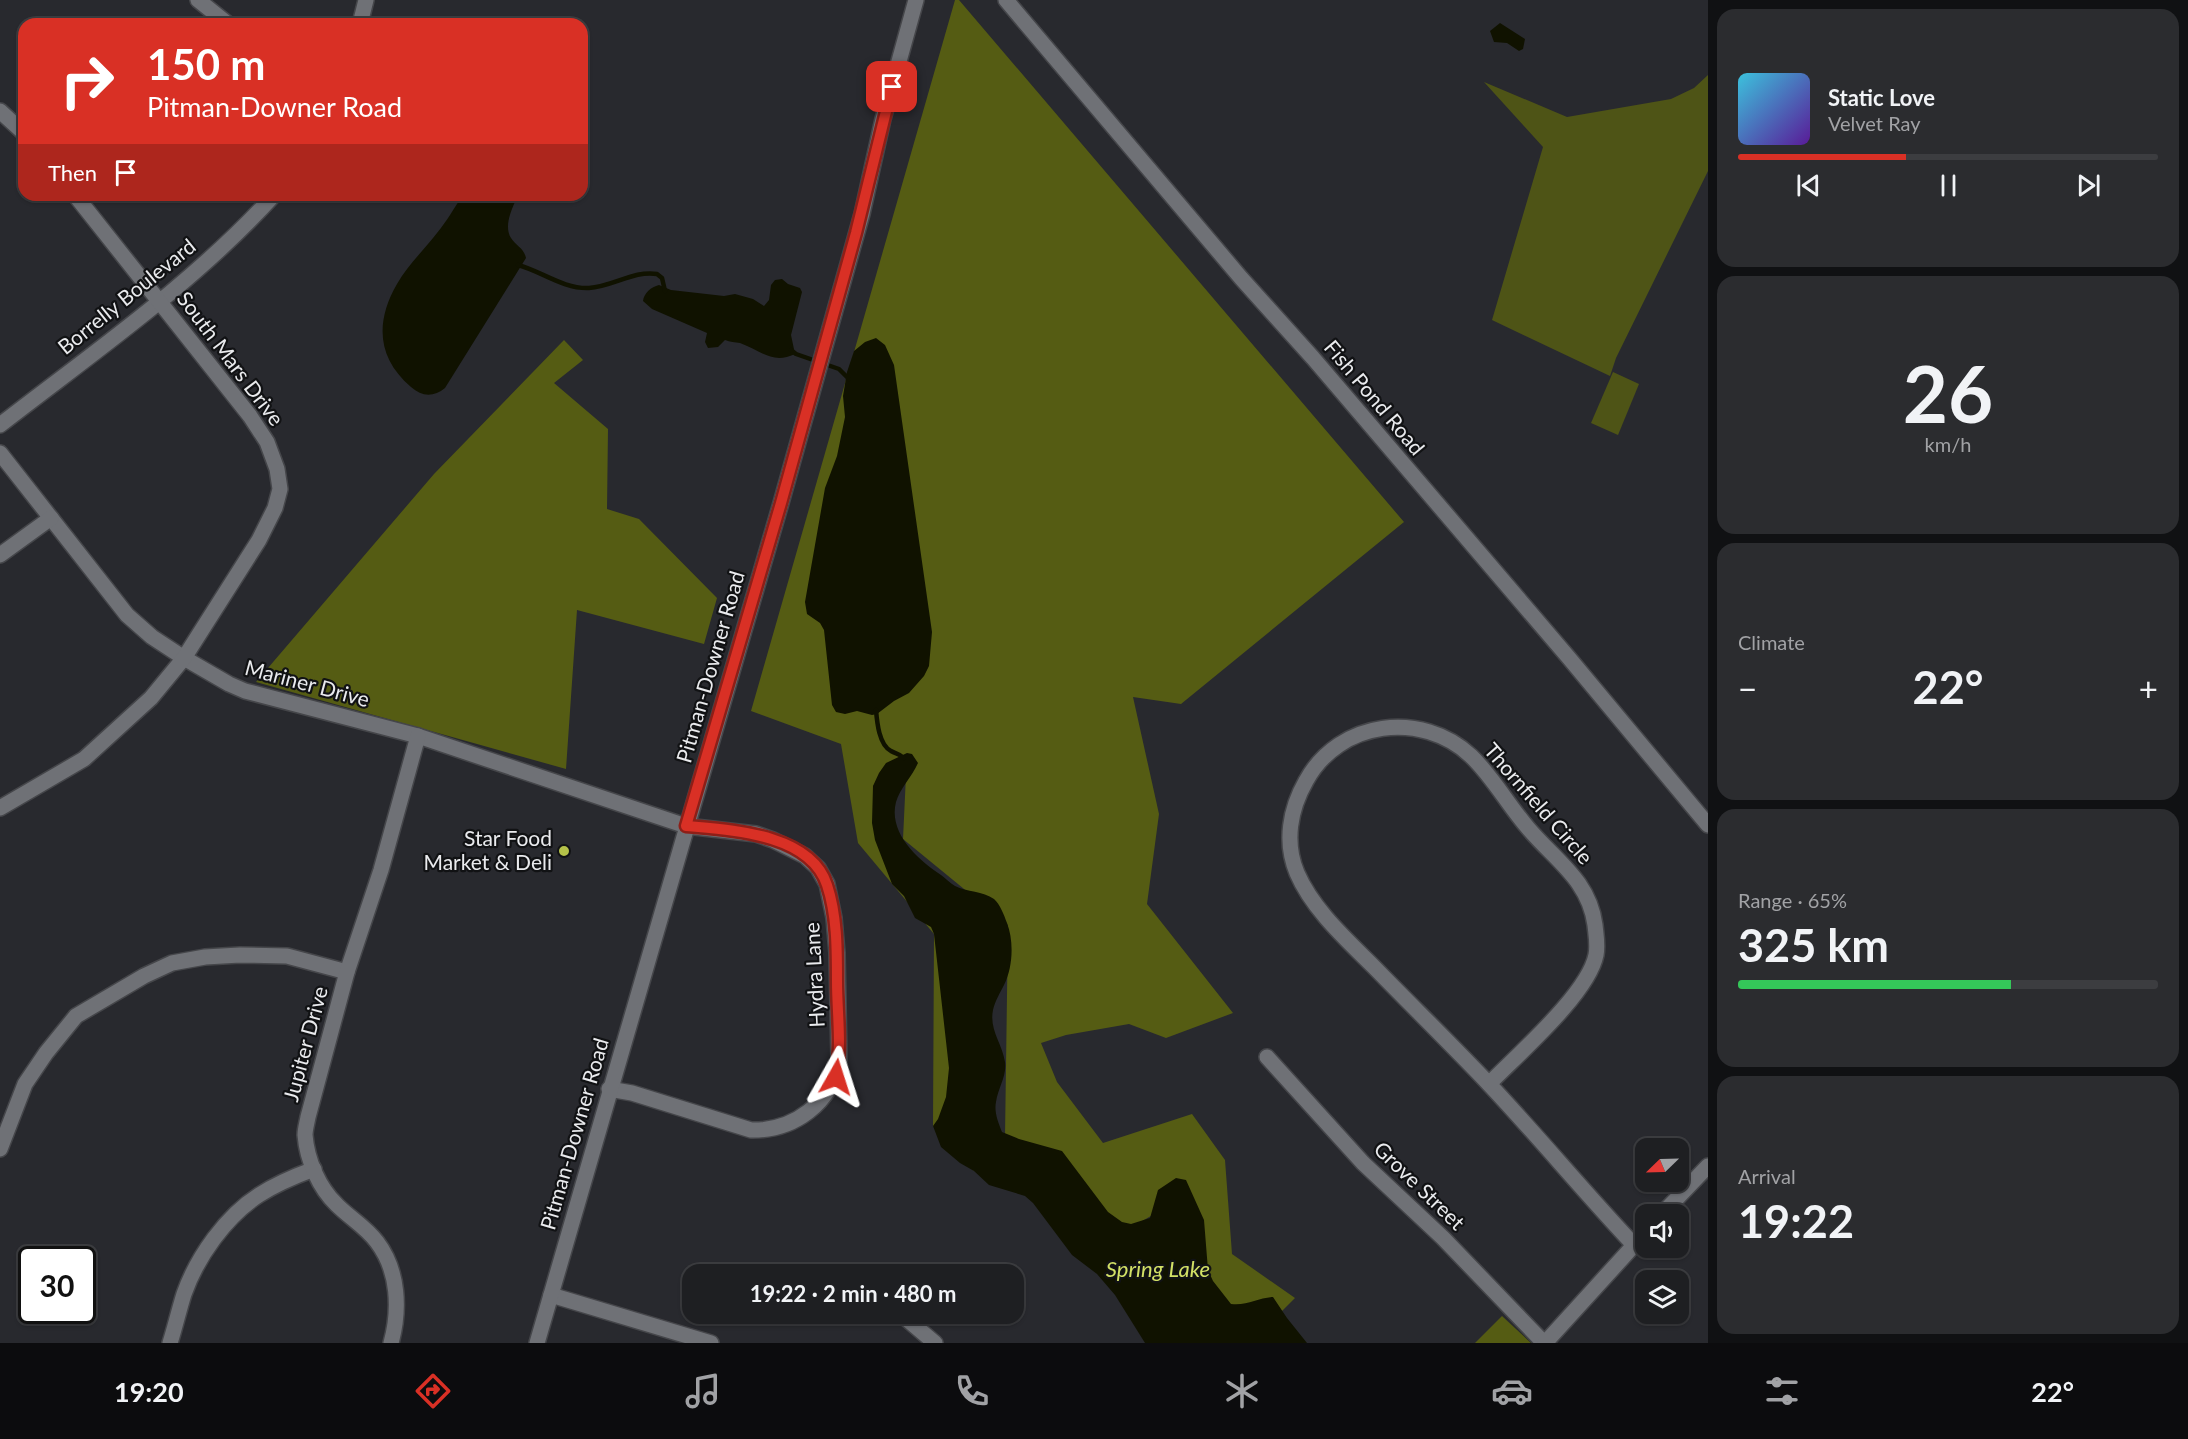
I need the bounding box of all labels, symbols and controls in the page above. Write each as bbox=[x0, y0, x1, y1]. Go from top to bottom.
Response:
text: 150 m bbox=[147, 39, 265, 89]
icon: right bbox=[48, 42, 126, 120]
pin bbox=[866, 61, 917, 112]
icon: arrive bbox=[875, 70, 908, 103]
text: Static Love bbox=[1828, 84, 1935, 111]
text: Pitman-Downer Road bbox=[147, 90, 402, 123]
text: Velvet Ray bbox=[1828, 111, 1921, 135]
icon: arrive bbox=[109, 156, 142, 189]
text: Then bbox=[48, 159, 97, 186]
icon: previous bbox=[1792, 169, 1825, 202]
icon: pause bbox=[1932, 169, 1965, 202]
icon: next bbox=[2072, 169, 2105, 202]
street label: Borrelly Boulevard bbox=[52, 233, 200, 359]
street label: South Mars Drive bbox=[173, 286, 290, 430]
street label: Fish Pond Road bbox=[1320, 334, 1431, 460]
text: 26 bbox=[1903, 346, 1993, 440]
text: km/h bbox=[1925, 432, 1971, 456]
street label: Pitman-Downer Road bbox=[670, 568, 749, 765]
text: Climate bbox=[1738, 630, 1805, 654]
street label: Mariner Drive bbox=[242, 654, 372, 711]
text: 22° bbox=[1913, 660, 1983, 714]
text: − bbox=[1738, 668, 1757, 708]
text: + bbox=[2139, 668, 2158, 708]
street label: Thornfield Circle bbox=[1480, 737, 1599, 869]
place label: Star Food Market & Deli bbox=[424, 825, 552, 874]
marker: Star Food Market & Deli bbox=[557, 844, 571, 858]
text: Range · 65% bbox=[1738, 888, 1847, 912]
text: 325 km bbox=[1738, 918, 1889, 972]
street label: Hydra Lane bbox=[798, 922, 829, 1028]
street label: Jupiter Drive bbox=[277, 983, 332, 1104]
street label: Pitman-Downer Road bbox=[534, 1035, 613, 1232]
position arrow bbox=[804, 1045, 868, 1109]
street label: Grove Street bbox=[1370, 1136, 1471, 1235]
north arrow bbox=[1635, 1138, 1689, 1192]
map controls bbox=[1635, 1138, 1689, 1324]
text: Arrival bbox=[1738, 1164, 1796, 1188]
text: 19:22 bbox=[1738, 1194, 1854, 1248]
button: sound bbox=[1635, 1204, 1689, 1258]
speed limit sign: 30 bbox=[18, 1246, 96, 1324]
water label: Spring Lake bbox=[1106, 1255, 1210, 1282]
button: layers bbox=[1635, 1270, 1689, 1324]
text: 19:22 · 2 min · 480 m bbox=[750, 1280, 956, 1307]
icon: directions bbox=[412, 1370, 454, 1412]
icon: music bbox=[682, 1370, 724, 1412]
icon: phone bbox=[951, 1370, 993, 1412]
icon: climate bbox=[1221, 1370, 1263, 1412]
icon: car bbox=[1491, 1370, 1533, 1412]
icon: filters bbox=[1761, 1370, 1803, 1412]
text: 19:20 bbox=[114, 1375, 184, 1408]
text: 22° bbox=[2031, 1375, 2074, 1408]

